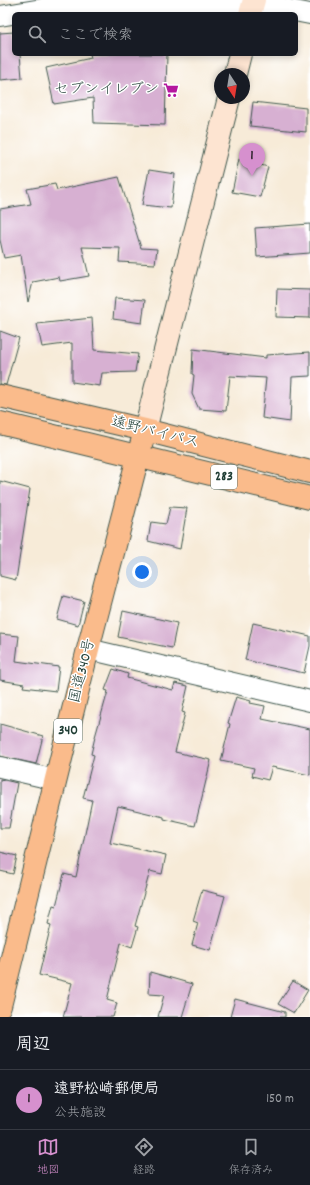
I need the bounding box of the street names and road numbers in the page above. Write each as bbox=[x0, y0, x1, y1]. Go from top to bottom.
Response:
street label: 遠野バイパス bbox=[109, 411, 201, 455]
road number: 283 bbox=[211, 465, 237, 489]
street label: 国道340号 bbox=[64, 636, 102, 706]
road number: 340 bbox=[54, 719, 82, 743]

